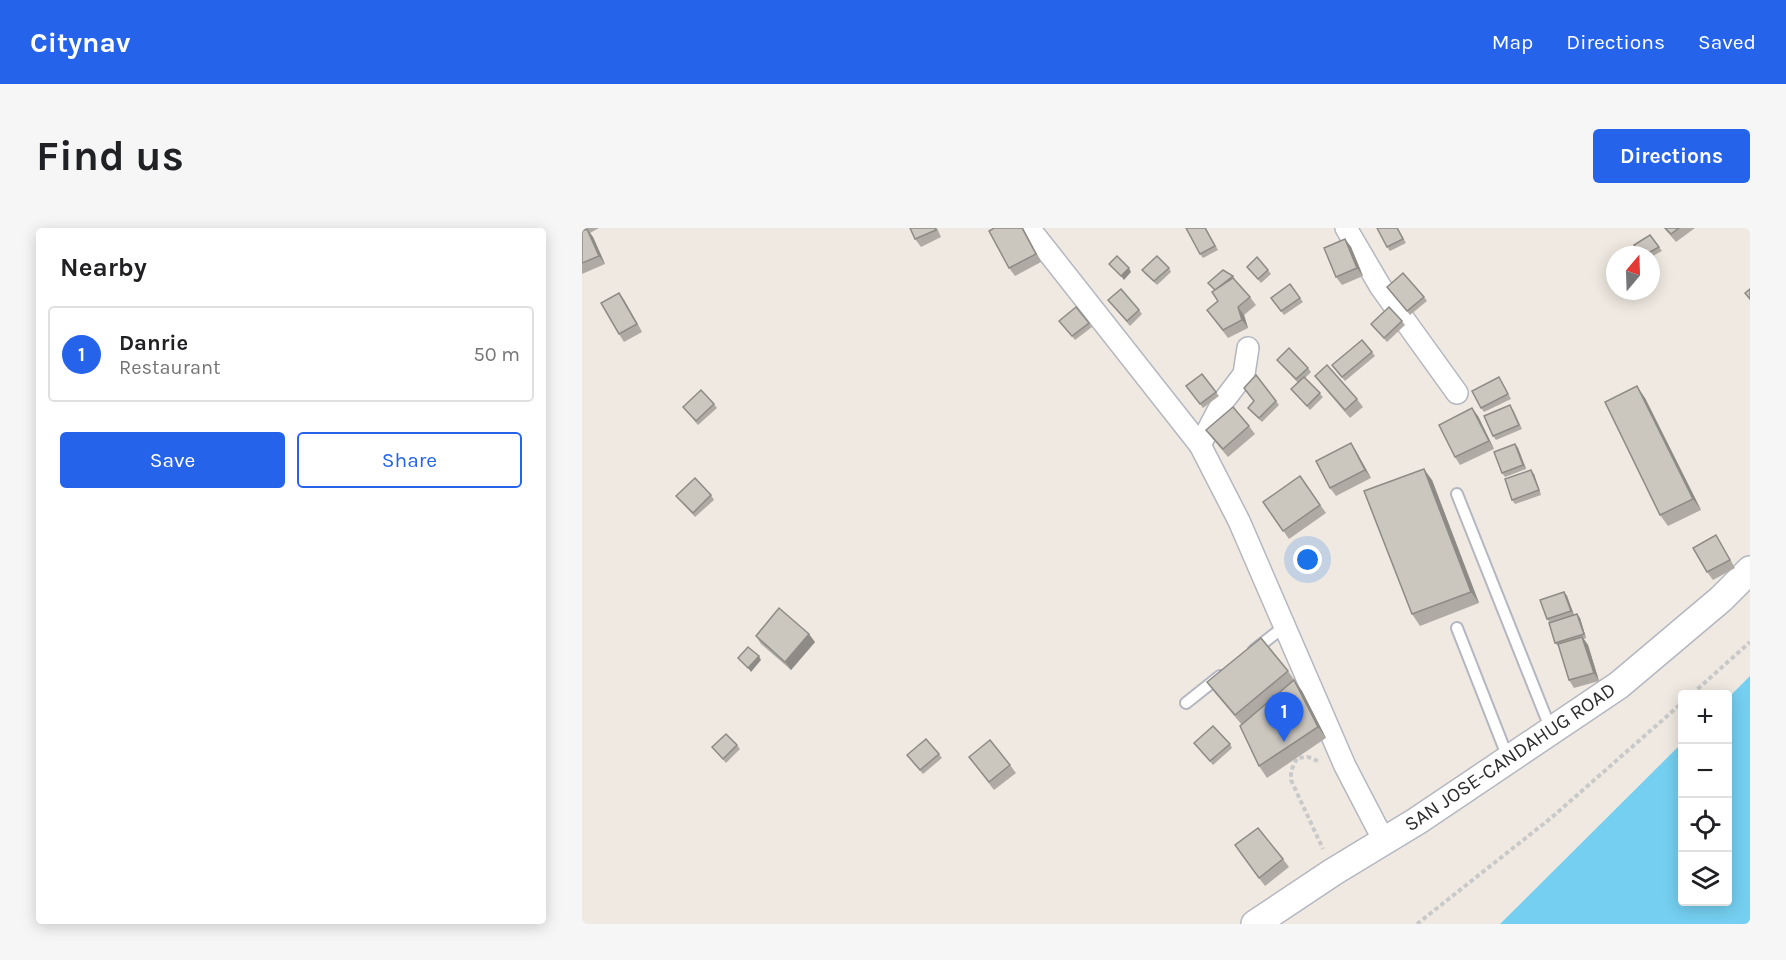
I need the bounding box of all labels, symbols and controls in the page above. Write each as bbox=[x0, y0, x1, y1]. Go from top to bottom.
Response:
text: Citynav bbox=[30, 26, 130, 59]
text: Map bbox=[1492, 30, 1533, 54]
text: Directions bbox=[1566, 30, 1665, 54]
text: Saved bbox=[1698, 30, 1756, 54]
button: Directions bbox=[1593, 129, 1750, 183]
text: Find us bbox=[36, 131, 184, 181]
north arrow bbox=[1606, 246, 1660, 300]
text: Nearby bbox=[60, 252, 147, 283]
text: Danrie bbox=[119, 330, 188, 356]
text: 1 bbox=[78, 343, 85, 366]
text: 50 m bbox=[473, 343, 520, 366]
text: Restaurant bbox=[119, 356, 221, 379]
button: Save bbox=[60, 432, 285, 488]
button: Share bbox=[297, 432, 522, 488]
your location bbox=[1293, 545, 1322, 574]
street label: SAN JOSE-CANDAHUG ROAD bbox=[1400, 678, 1620, 836]
map controls bbox=[1678, 690, 1732, 906]
button: + bbox=[1678, 690, 1732, 744]
pin: 1 bbox=[1264, 692, 1304, 742]
button: − bbox=[1678, 744, 1732, 798]
button: locate bbox=[1678, 798, 1732, 852]
button: layers bbox=[1678, 852, 1732, 906]

